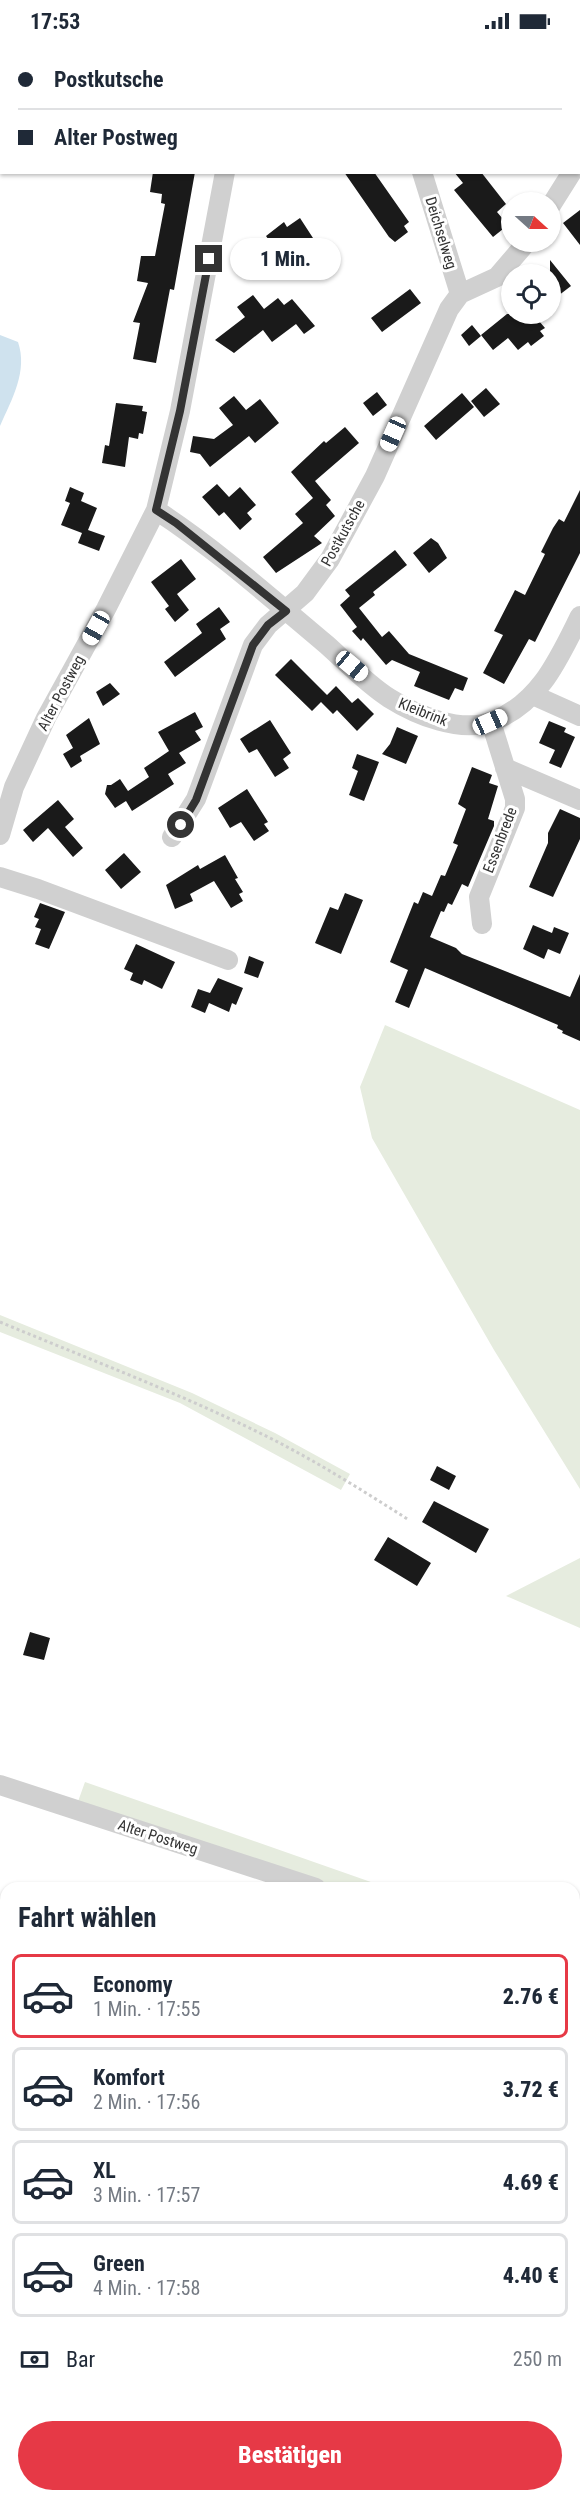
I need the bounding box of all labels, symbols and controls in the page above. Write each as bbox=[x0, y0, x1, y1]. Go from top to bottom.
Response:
text: 17:53 bbox=[30, 9, 81, 34]
text: Postkutsche bbox=[54, 67, 164, 92]
text: Alter Postweg bbox=[54, 125, 178, 150]
north arrow bbox=[501, 192, 561, 252]
map controls bbox=[501, 192, 561, 324]
street label: Deichselweg bbox=[421, 195, 461, 271]
callout: 1 Min. bbox=[230, 238, 341, 280]
route end bbox=[195, 245, 222, 272]
text: 1 Min. bbox=[260, 247, 311, 271]
button: locate bbox=[501, 264, 561, 324]
car bbox=[377, 414, 409, 454]
street label: Postkutsche bbox=[317, 496, 369, 570]
car bbox=[79, 608, 113, 648]
car bbox=[332, 648, 372, 684]
street label: Alter Postweg bbox=[34, 652, 88, 734]
street label: Kleibrink bbox=[396, 694, 450, 730]
car bbox=[470, 706, 510, 738]
street label: Essenbrede bbox=[479, 805, 521, 875]
route start bbox=[167, 811, 194, 838]
street label: Alter Postweg bbox=[116, 1816, 200, 1858]
text: Fahrt wählen bbox=[18, 1902, 157, 1934]
icon: car bbox=[21, 1969, 75, 2023]
text: Economy bbox=[93, 1972, 173, 1997]
text: 2.76 € bbox=[503, 1984, 559, 2009]
text: 1 Min. · 17:55 bbox=[93, 1997, 200, 2021]
icon: car bbox=[21, 2062, 75, 2116]
text: Komfort bbox=[93, 2065, 165, 2090]
text: 3.72 € bbox=[503, 2077, 559, 2102]
text: 2 Min. · 17:56 bbox=[93, 2090, 200, 2114]
icon: car bbox=[21, 2155, 75, 2209]
text: XL bbox=[93, 2158, 116, 2183]
text: 4.69 € bbox=[503, 2170, 559, 2195]
text: 3 Min. · 17:57 bbox=[93, 2183, 200, 2207]
icon: car bbox=[21, 2248, 75, 2302]
text: Green bbox=[93, 2251, 145, 2276]
text: 4.40 € bbox=[503, 2263, 559, 2288]
text: 4 Min. · 17:58 bbox=[93, 2276, 200, 2300]
icon: cash bbox=[18, 2343, 51, 2376]
text: Bar bbox=[66, 2347, 95, 2372]
text: 250 m bbox=[513, 2347, 562, 2371]
button: Bestätigen bbox=[18, 2421, 562, 2490]

